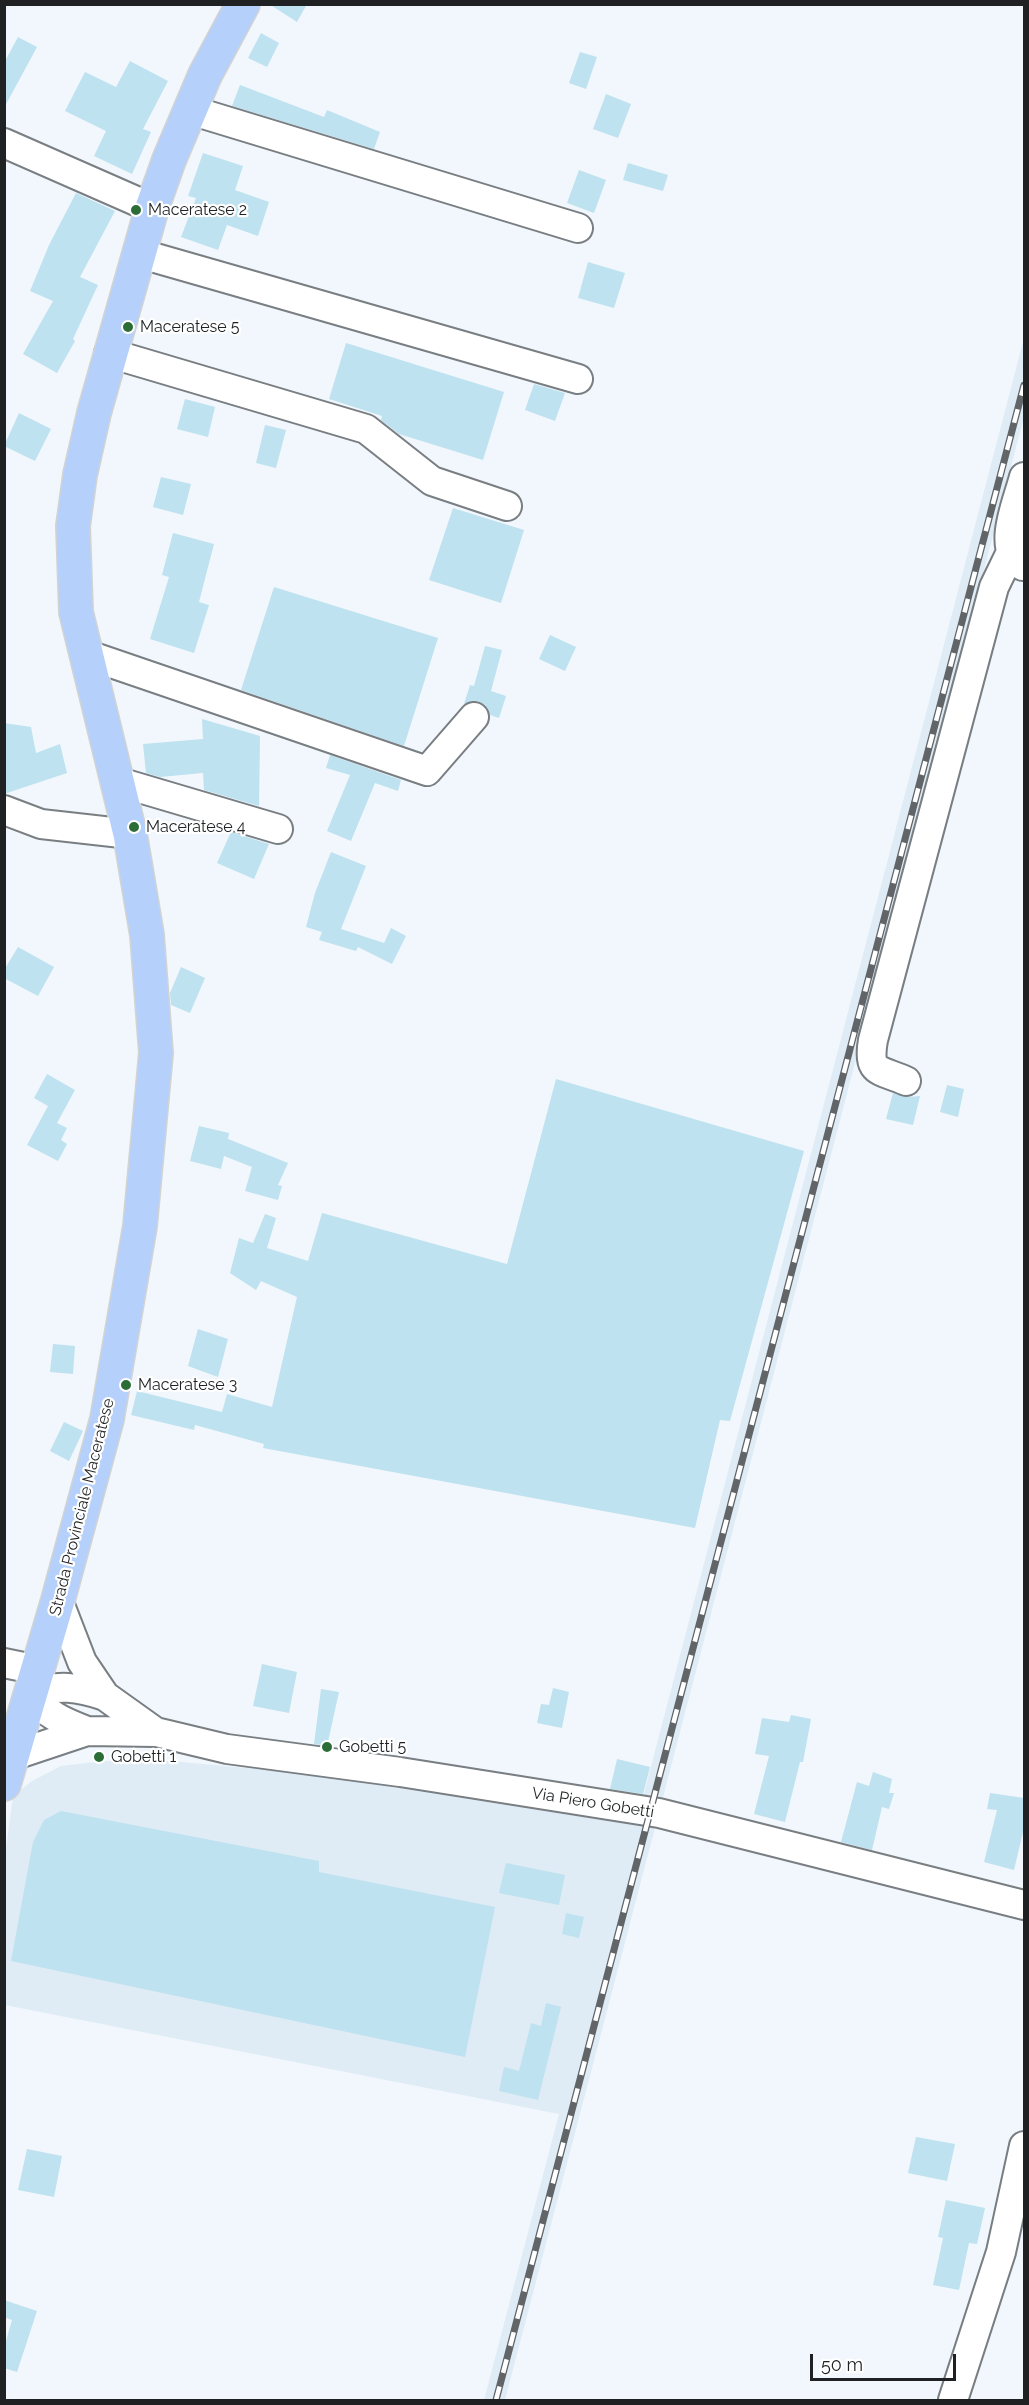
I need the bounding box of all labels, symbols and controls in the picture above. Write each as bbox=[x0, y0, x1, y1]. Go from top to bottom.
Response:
place label: Maceratese 2 bbox=[148, 200, 247, 220]
marker: Maceratese 2 bbox=[129, 203, 143, 217]
place label: Maceratese 5 bbox=[140, 317, 240, 337]
marker: Maceratese 5 bbox=[121, 320, 135, 334]
place label: Maceratese 4 bbox=[146, 817, 246, 837]
marker: Maceratese 4 bbox=[127, 820, 141, 834]
place label: Maceratese 3 bbox=[138, 1375, 237, 1395]
marker: Maceratese 3 bbox=[119, 1378, 133, 1392]
street label: Strada Provinciale Maceratese bbox=[46, 1396, 118, 1618]
place label: Gobetti 5 bbox=[339, 1737, 406, 1757]
marker: Gobetti 5 bbox=[320, 1740, 334, 1754]
place label: Gobetti 1 bbox=[111, 1747, 176, 1767]
marker: Gobetti 1 bbox=[92, 1750, 106, 1764]
street label: Via Piero Gobetti bbox=[531, 1784, 655, 1822]
scale bar bbox=[813, 2342, 958, 2380]
text: 50 m bbox=[821, 2354, 863, 2375]

